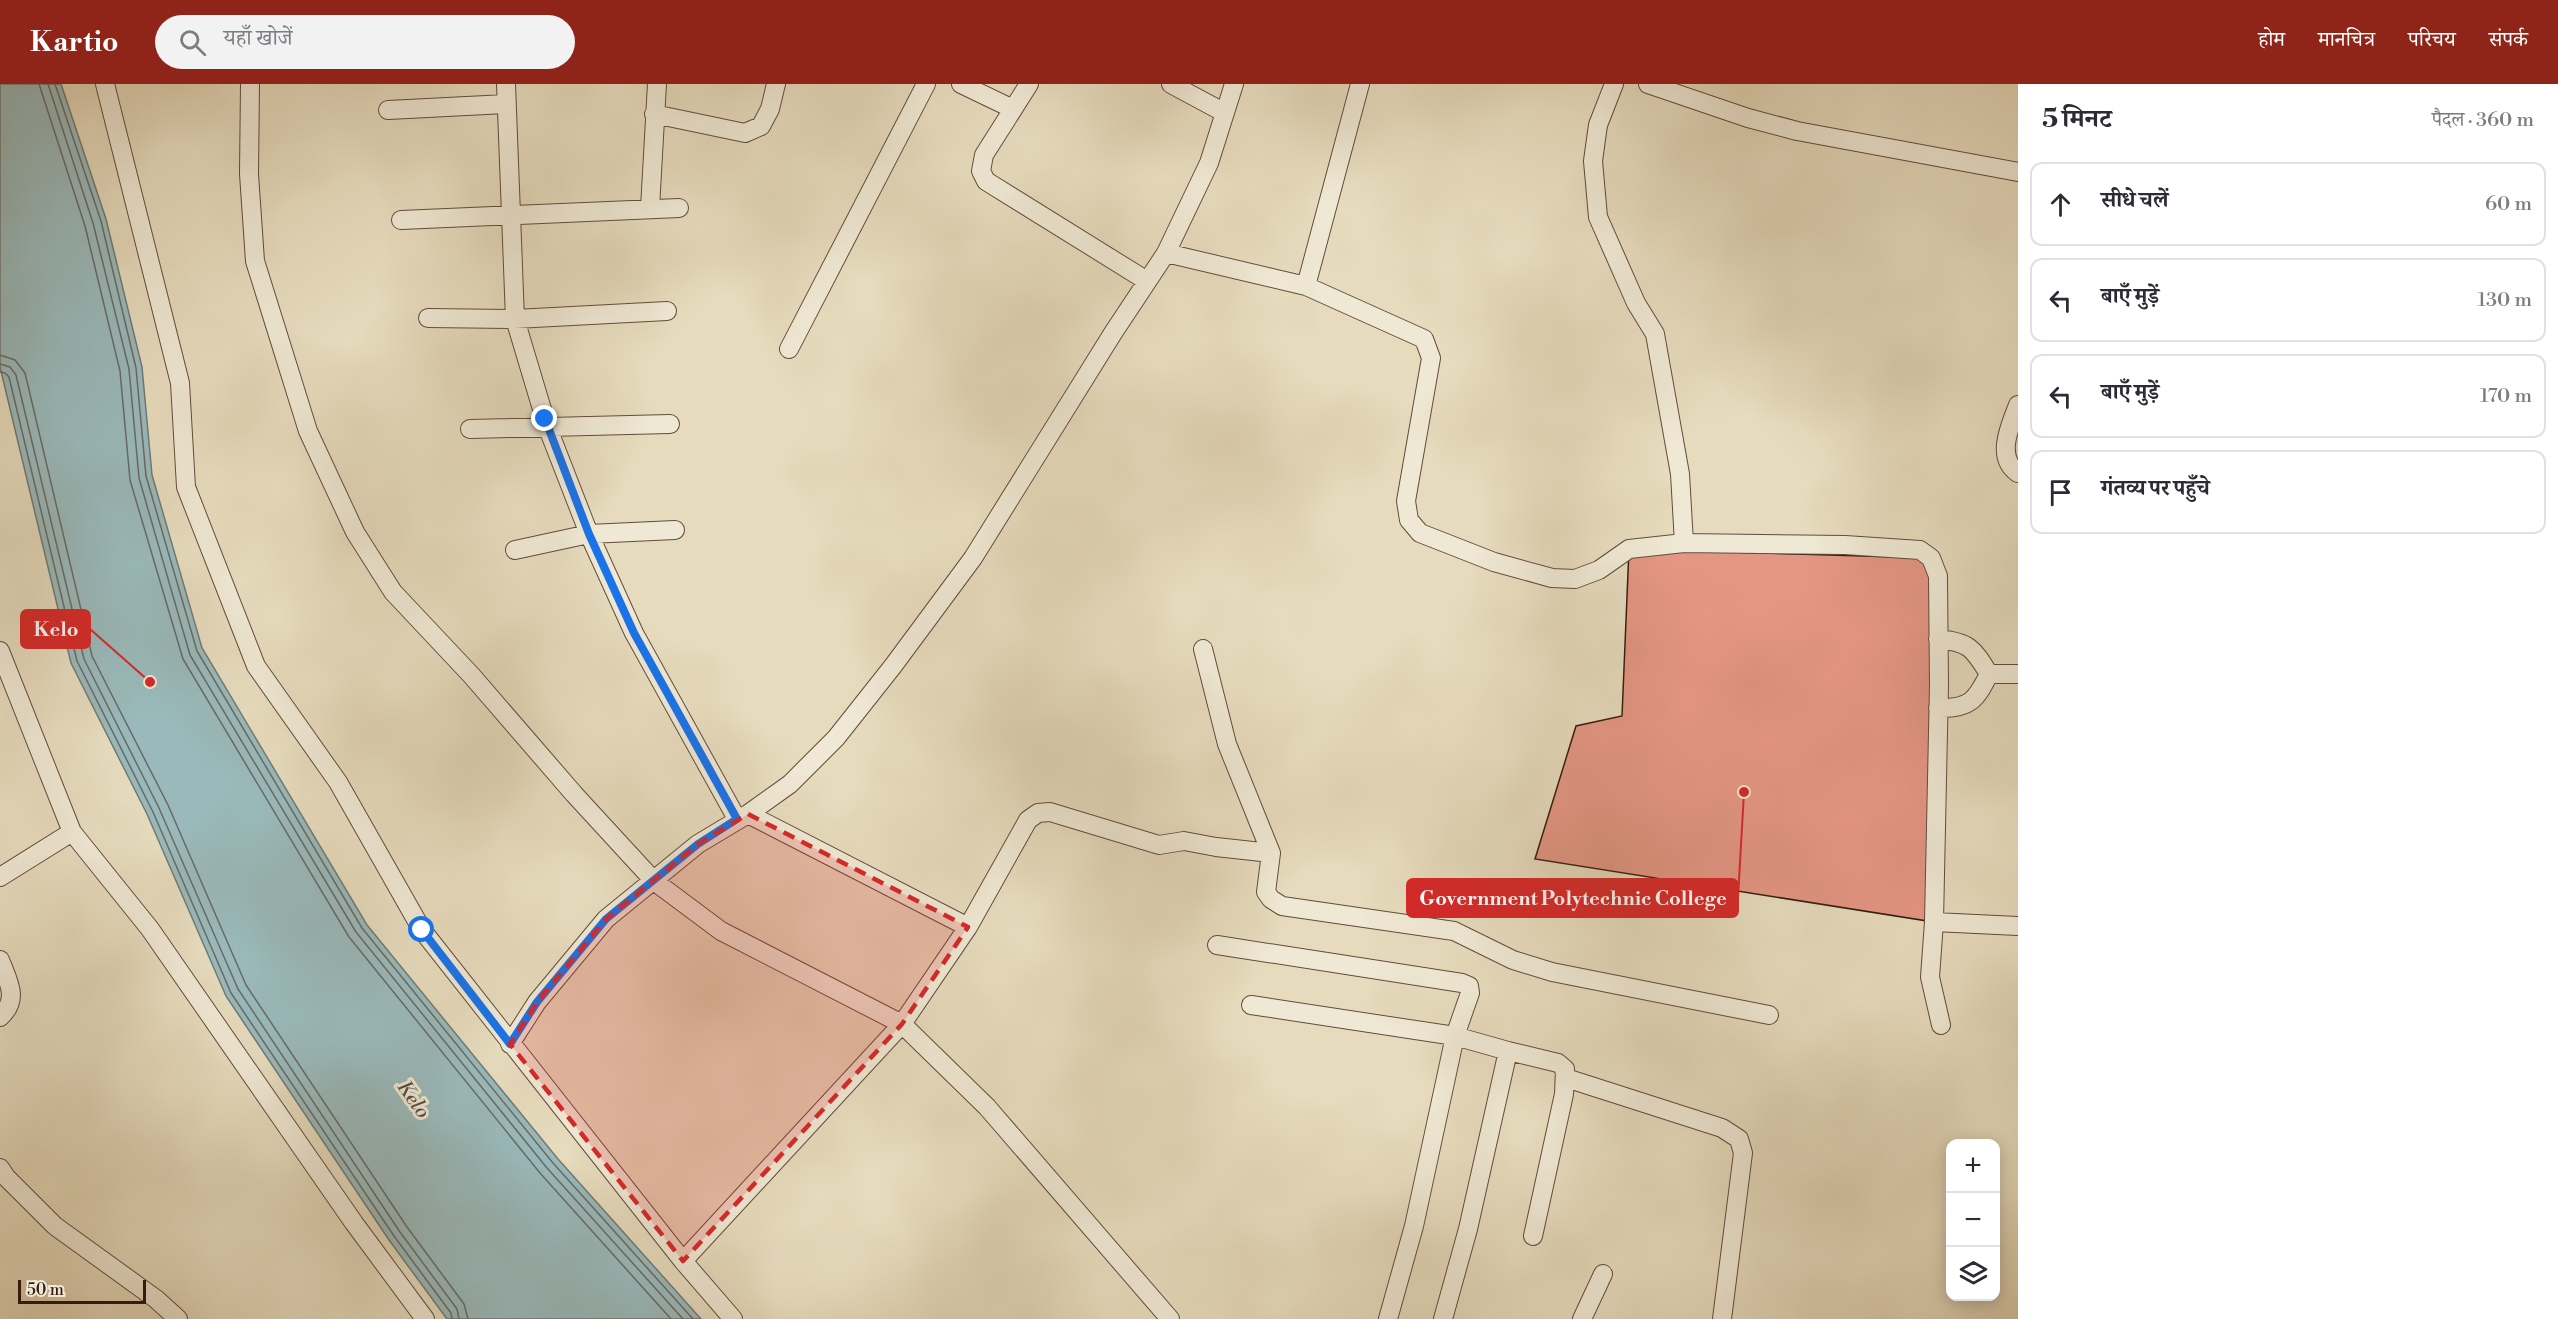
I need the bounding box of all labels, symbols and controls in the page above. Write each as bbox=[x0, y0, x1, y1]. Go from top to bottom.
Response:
search box bbox=[155, 15, 575, 69]
text: Kartio bbox=[30, 25, 119, 60]
text: यहाँ खोजें bbox=[224, 25, 293, 52]
icon: search bbox=[176, 26, 209, 59]
text: होम bbox=[2258, 27, 2285, 53]
text: मानचित्र bbox=[2318, 27, 2375, 53]
text: परिचय bbox=[2408, 27, 2456, 53]
text: संपर्क bbox=[2489, 27, 2528, 53]
text: 5 मिनट bbox=[2042, 103, 2112, 135]
text: पैदल · 360 m bbox=[2432, 108, 2534, 133]
text: सीधे चलें bbox=[2101, 187, 2168, 214]
icon: ahead bbox=[2044, 188, 2077, 221]
text: 60 m bbox=[2485, 192, 2532, 217]
text: बाएँ मुड़ें bbox=[2101, 283, 2159, 310]
icon: left bbox=[2044, 284, 2077, 317]
text: 130 m bbox=[2477, 288, 2532, 313]
text: बाएँ मुड़ें bbox=[2101, 379, 2159, 406]
icon: left bbox=[2044, 380, 2077, 413]
text: 170 m bbox=[2480, 384, 2532, 409]
route end bbox=[531, 405, 557, 431]
text: गंतव्य पर पहुँचे bbox=[2101, 475, 2210, 502]
icon: arrive bbox=[2044, 476, 2077, 509]
callout: Kelo bbox=[21, 610, 90, 648]
text: Kelo bbox=[34, 618, 79, 643]
callout: Government Polytechnic College bbox=[1407, 879, 1738, 917]
text: Government Polytechnic College bbox=[1419, 887, 1727, 912]
route start bbox=[408, 916, 434, 942]
water label: Kelo bbox=[391, 1076, 435, 1124]
map controls bbox=[1946, 1139, 2000, 1301]
button: + bbox=[1946, 1139, 2000, 1193]
button: − bbox=[1946, 1193, 2000, 1247]
button: layers bbox=[1946, 1247, 2000, 1301]
scale bar bbox=[18, 1277, 146, 1304]
text: 50 m bbox=[27, 1280, 64, 1300]

